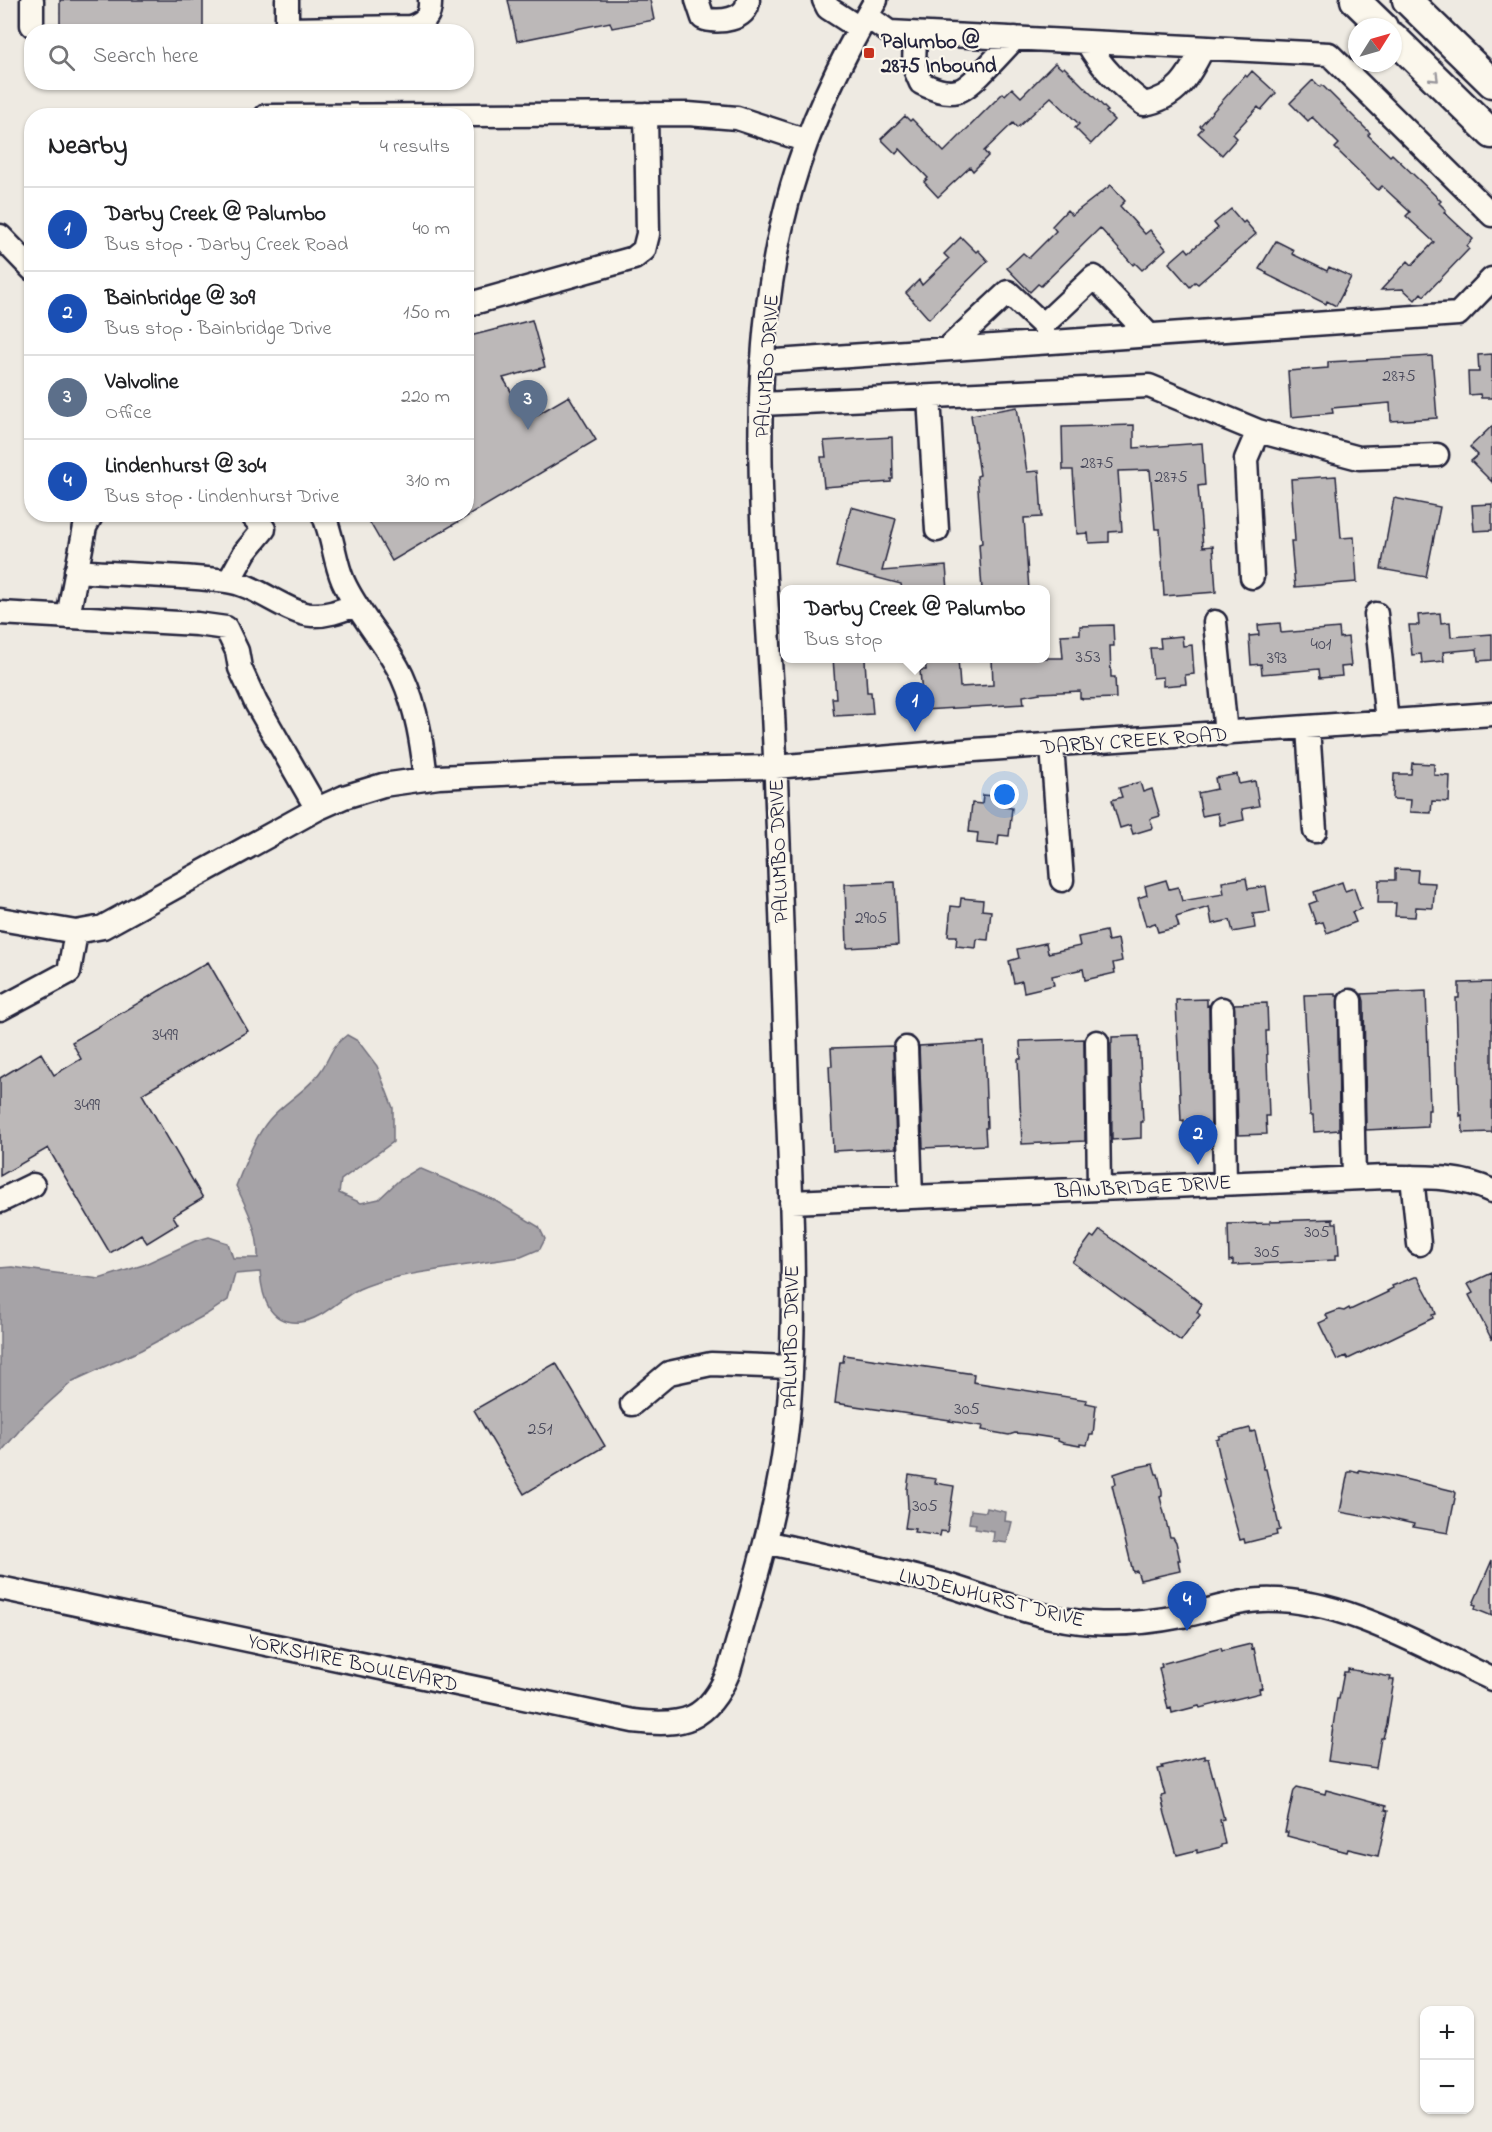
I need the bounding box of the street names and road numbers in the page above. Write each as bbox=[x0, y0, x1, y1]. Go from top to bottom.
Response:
street label: PALUMBO DRIVE bbox=[748, 293, 788, 439]
street label: DARBY CREEK ROAD bbox=[1039, 721, 1228, 764]
street label: PALUMBO DRIVE bbox=[762, 778, 798, 923]
street label: BAINBRIDGE DRIVE bbox=[1053, 1168, 1232, 1208]
street label: PALUMBO DRIVE bbox=[776, 1265, 808, 1409]
street label: LINDENHURST DRIVE bbox=[896, 1561, 1087, 1637]
street label: YORKSHIRE BOULEVARD bbox=[245, 1627, 460, 1701]

